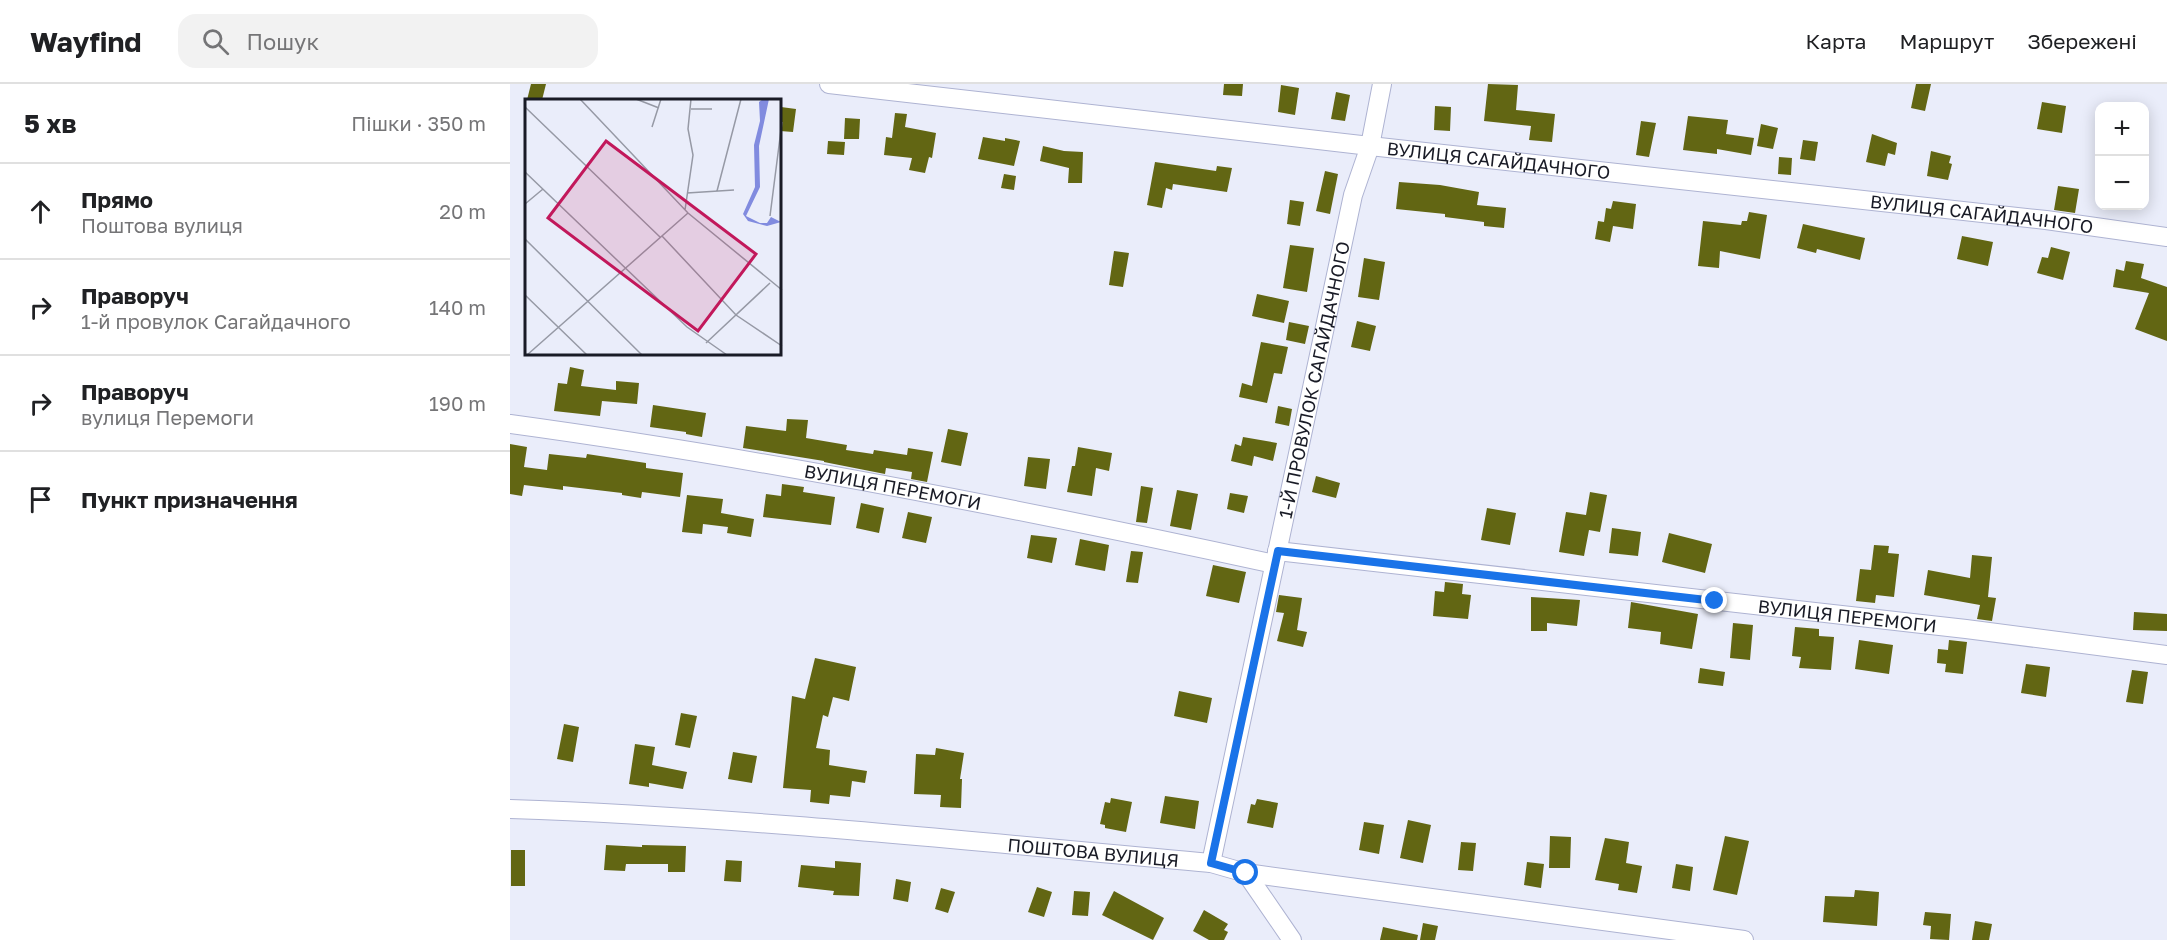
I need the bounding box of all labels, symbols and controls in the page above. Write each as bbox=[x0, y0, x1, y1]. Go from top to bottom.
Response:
search box bbox=[178, 14, 598, 68]
text: Wayfind bbox=[30, 25, 142, 58]
icon: search bbox=[199, 25, 232, 58]
text: Пошук bbox=[247, 28, 319, 55]
text: Карта bbox=[1806, 28, 1866, 54]
text: Маршрут bbox=[1899, 28, 1994, 54]
text: Збережені bbox=[2027, 28, 2137, 54]
inset map bbox=[525, 99, 782, 356]
map controls bbox=[2095, 102, 2149, 210]
button: + bbox=[2095, 102, 2149, 156]
text: 5 хв bbox=[24, 108, 77, 139]
text: Пішки · 350 m bbox=[351, 111, 486, 135]
street label: ВУЛИЦЯ САГАЙДАЧНОГО bbox=[1386, 137, 1611, 183]
button: − bbox=[2095, 156, 2149, 210]
text: Прямо bbox=[81, 186, 153, 213]
street label: ВУЛИЦЯ САГАЙДАЧНОГО bbox=[1869, 190, 2095, 238]
icon: ahead bbox=[24, 195, 57, 228]
text: 20 m bbox=[439, 199, 486, 223]
text: Поштова вулиця bbox=[81, 213, 243, 237]
street label: 1-Й ПРОВУЛОК САГАЙДАЧНОГО bbox=[1274, 239, 1354, 520]
text: Праворуч bbox=[81, 282, 189, 309]
icon: right bbox=[24, 291, 57, 324]
text: 140 m bbox=[429, 295, 486, 319]
text: 1-й провулок Сагайдачного bbox=[81, 309, 351, 333]
text: Праворуч bbox=[81, 378, 189, 405]
icon: right bbox=[24, 387, 57, 420]
text: 190 m bbox=[429, 391, 486, 415]
text: вулиця Перемоги bbox=[81, 405, 254, 429]
street label: ВУЛИЦЯ ПЕРЕМОГИ bbox=[803, 460, 983, 514]
icon: arrive bbox=[24, 483, 57, 516]
text: Пункт призначення bbox=[81, 486, 298, 513]
route end bbox=[1701, 587, 1727, 613]
street label: ВУЛИЦЯ ПЕРЕМОГИ bbox=[1757, 595, 1938, 637]
street label: ПОШТОВА ВУЛИЦЯ bbox=[1007, 833, 1180, 871]
route start bbox=[1232, 859, 1258, 885]

